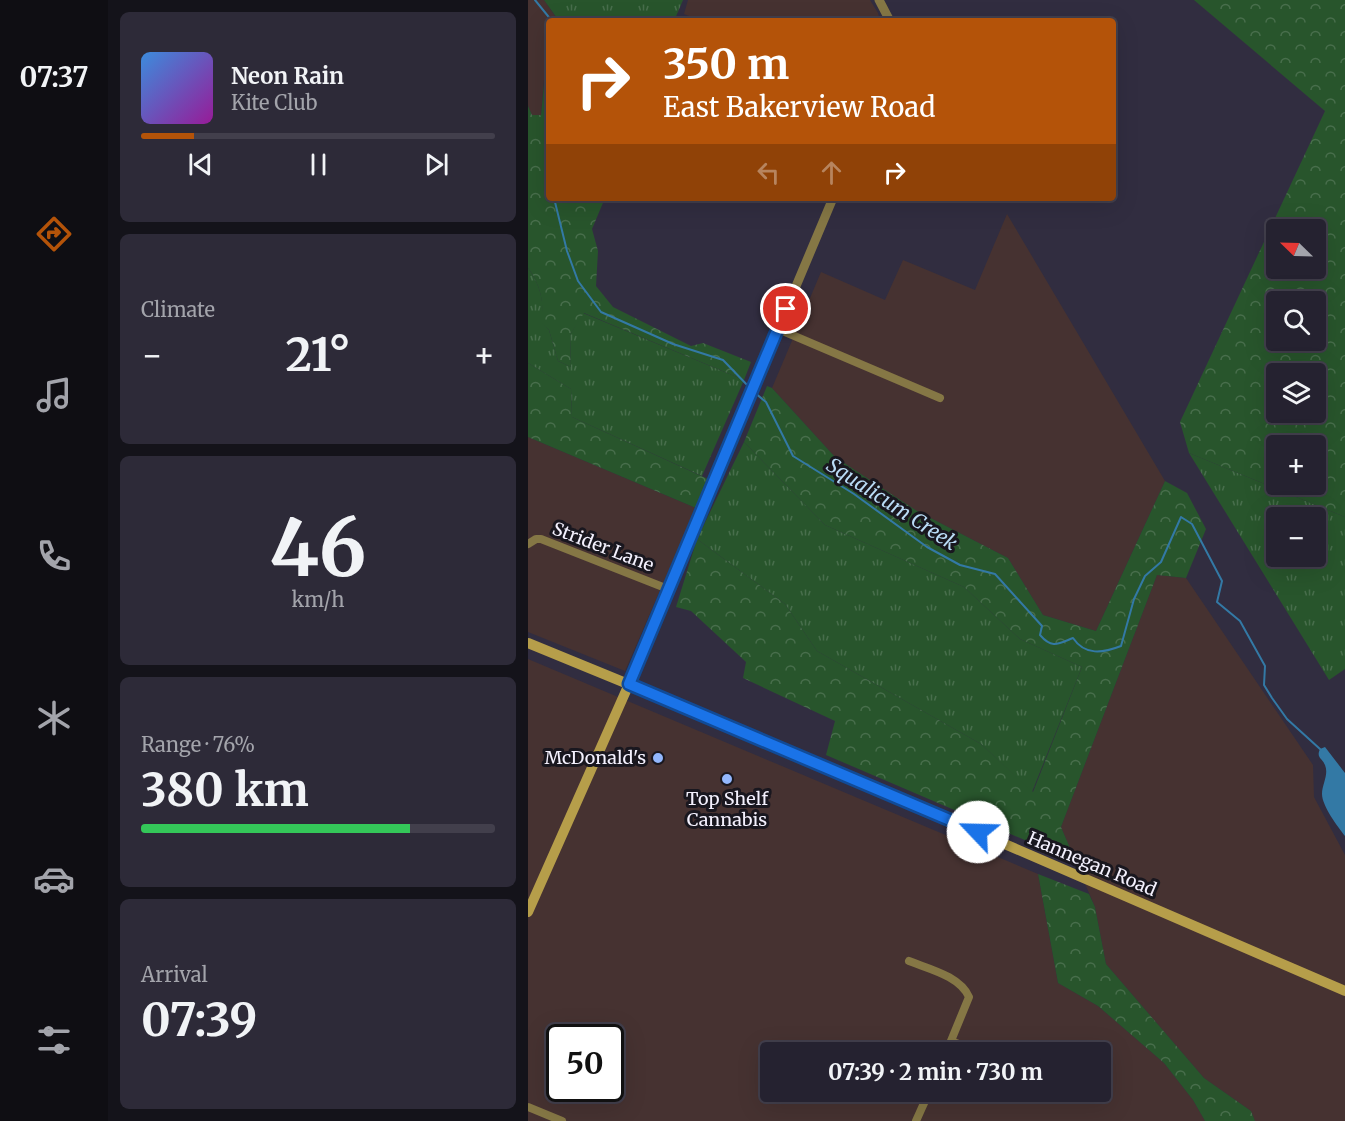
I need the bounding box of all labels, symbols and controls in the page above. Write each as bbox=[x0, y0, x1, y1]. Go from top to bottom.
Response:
text: 350 m bbox=[663, 38, 789, 90]
icon: right bbox=[564, 42, 642, 120]
text: 07:37 bbox=[20, 60, 89, 94]
text: Neon Rain bbox=[231, 62, 344, 90]
text: Kite Club bbox=[231, 90, 317, 115]
text: East Bakerview Road bbox=[663, 90, 935, 124]
icon: previous bbox=[184, 148, 217, 181]
icon: pause bbox=[302, 148, 335, 181]
icon: next bbox=[420, 148, 453, 181]
icon: left bbox=[752, 156, 785, 189]
icon: ahead bbox=[815, 156, 848, 189]
icon: right bbox=[878, 156, 911, 189]
icon: directions bbox=[33, 213, 75, 255]
north arrow bbox=[1266, 219, 1326, 279]
map controls bbox=[1266, 219, 1326, 567]
pin bbox=[760, 283, 811, 334]
button: search bbox=[1266, 291, 1326, 351]
icon: arrive bbox=[769, 292, 802, 325]
text: Climate bbox=[141, 297, 215, 322]
text: 21° bbox=[285, 327, 351, 383]
text: − bbox=[141, 335, 163, 376]
text: + bbox=[473, 335, 495, 376]
button: layers bbox=[1266, 363, 1326, 423]
icon: music bbox=[33, 374, 75, 416]
button: + bbox=[1266, 435, 1326, 495]
water label: Squalicum Creek bbox=[822, 452, 962, 555]
text: 46 bbox=[269, 499, 367, 597]
button: − bbox=[1266, 507, 1326, 567]
street label: Strider Lane bbox=[549, 517, 657, 576]
icon: phone bbox=[33, 535, 75, 577]
text: km/h bbox=[292, 587, 344, 612]
icon: climate bbox=[33, 697, 75, 739]
text: Range · 76% bbox=[141, 732, 255, 757]
place label: McDonald's bbox=[544, 746, 646, 769]
marker: McDonald's bbox=[651, 751, 665, 765]
text: 380 km bbox=[141, 762, 309, 818]
marker: Top Shelf Cannabis bbox=[720, 772, 734, 786]
place label: Top Shelf Cannabis bbox=[686, 787, 769, 831]
position arrow bbox=[946, 800, 1010, 864]
street label: Hannegan Road bbox=[1024, 826, 1160, 901]
icon: car bbox=[33, 858, 75, 900]
text: Arrival bbox=[141, 962, 208, 987]
text: 07:39 bbox=[141, 992, 257, 1048]
icon: filters bbox=[33, 1019, 75, 1061]
speed limit sign: 50 bbox=[546, 1024, 624, 1102]
text: 07:39 · 2 min · 730 m bbox=[828, 1058, 1043, 1086]

